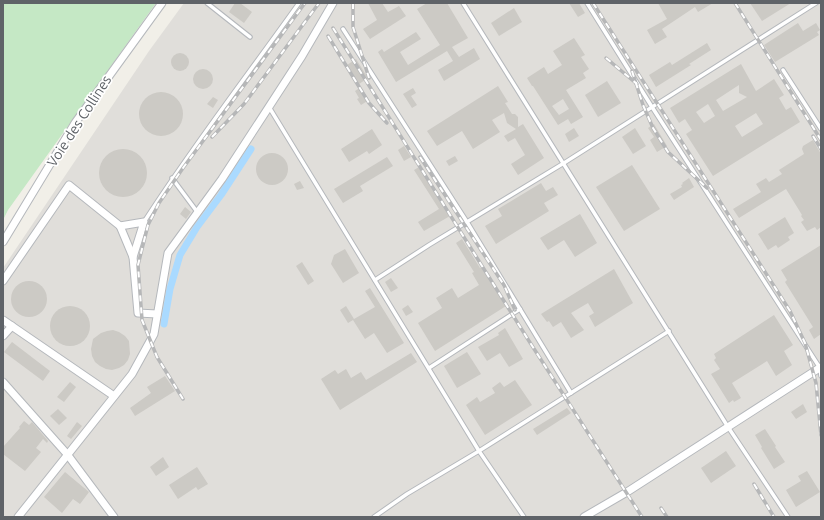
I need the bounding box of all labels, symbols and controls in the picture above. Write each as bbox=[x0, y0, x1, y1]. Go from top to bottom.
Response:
street label: Voie des Collines bbox=[44, 72, 114, 170]

